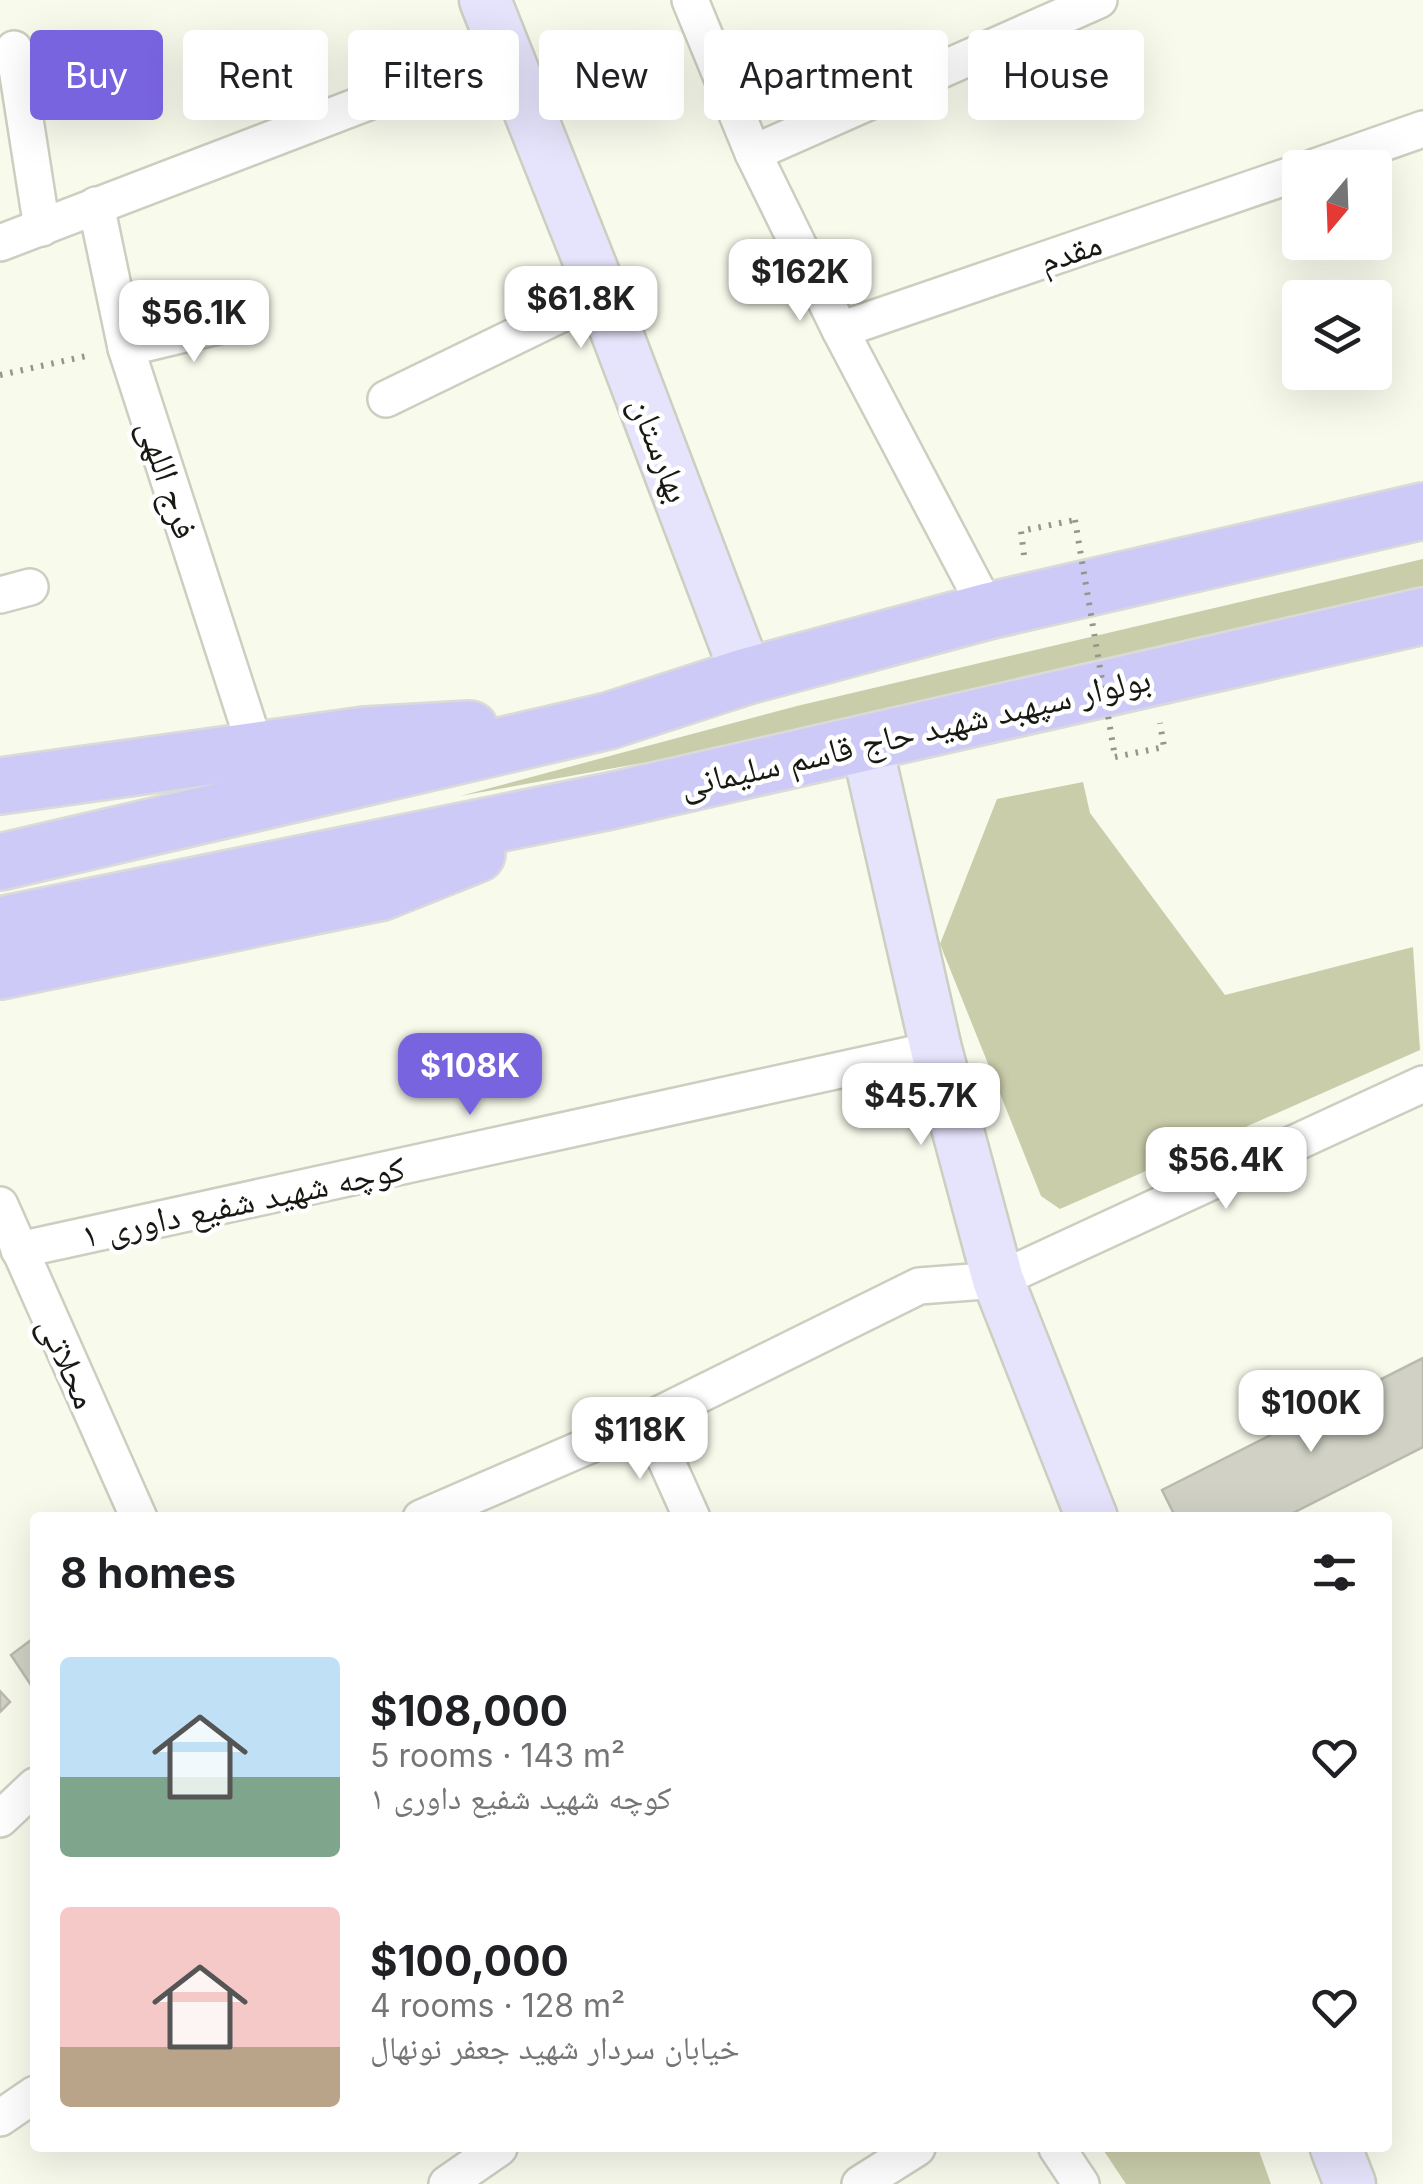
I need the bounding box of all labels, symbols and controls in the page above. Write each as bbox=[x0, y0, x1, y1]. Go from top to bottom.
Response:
chip: Buy bbox=[30, 30, 163, 120]
chip: Rent bbox=[183, 30, 328, 120]
chip: Filters bbox=[348, 30, 519, 120]
chip: New bbox=[539, 30, 684, 120]
chip: Apartment bbox=[704, 30, 948, 120]
chip: House bbox=[968, 30, 1144, 120]
north arrow bbox=[1282, 150, 1392, 260]
map controls bbox=[1282, 150, 1392, 390]
street label: مقدم bbox=[1033, 221, 1108, 284]
pin: $162K bbox=[730, 239, 870, 324]
text: $162K bbox=[751, 252, 849, 291]
pin: $61.8K bbox=[500, 266, 662, 351]
text: $61.8K bbox=[526, 279, 636, 318]
pin: $56.1K bbox=[113, 280, 275, 365]
button: layers bbox=[1282, 280, 1392, 390]
text: $56.1K bbox=[141, 293, 247, 332]
street label: بهارستان bbox=[621, 390, 700, 508]
street label: فرج اللهی bbox=[128, 414, 208, 544]
street label: بولوار سپهبد شهید حاج قاسم سلیمانی bbox=[676, 656, 1155, 809]
pin: $108K bbox=[400, 1033, 540, 1118]
text: $108K bbox=[420, 1046, 520, 1085]
pin: $45.7K bbox=[840, 1063, 1002, 1148]
text: $45.7K bbox=[864, 1076, 978, 1115]
pin: $56.4K bbox=[1145, 1127, 1307, 1212]
text: $56.4K bbox=[1168, 1140, 1284, 1179]
street label: کوچه شهید شفیع داوری ۱ bbox=[77, 1146, 409, 1258]
street label: محلاتی bbox=[29, 1309, 108, 1415]
pin: $100K bbox=[1241, 1370, 1381, 1455]
text: $100K bbox=[1261, 1383, 1361, 1422]
pin: $118K bbox=[570, 1397, 710, 1482]
text: $118K bbox=[594, 1410, 686, 1449]
icon: filters bbox=[1307, 1545, 1362, 1600]
text: 8 homes bbox=[60, 1547, 236, 1598]
text: $108,000 bbox=[370, 1685, 568, 1736]
icon: home bbox=[140, 1697, 260, 1817]
icon: heart bbox=[1307, 1730, 1362, 1785]
text: 5 rooms · 143 m² bbox=[370, 1736, 625, 1775]
text: کوچه شهید شفیع داوری ۱ bbox=[370, 1778, 672, 1817]
text: $100,000 bbox=[370, 1935, 569, 1986]
icon: home bbox=[140, 1947, 260, 2067]
icon: heart bbox=[1307, 1980, 1362, 2035]
text: 4 rooms · 128 m² bbox=[370, 1986, 625, 2025]
text: خیابان سردار شهید جعفر نونهال bbox=[370, 2028, 740, 2067]

